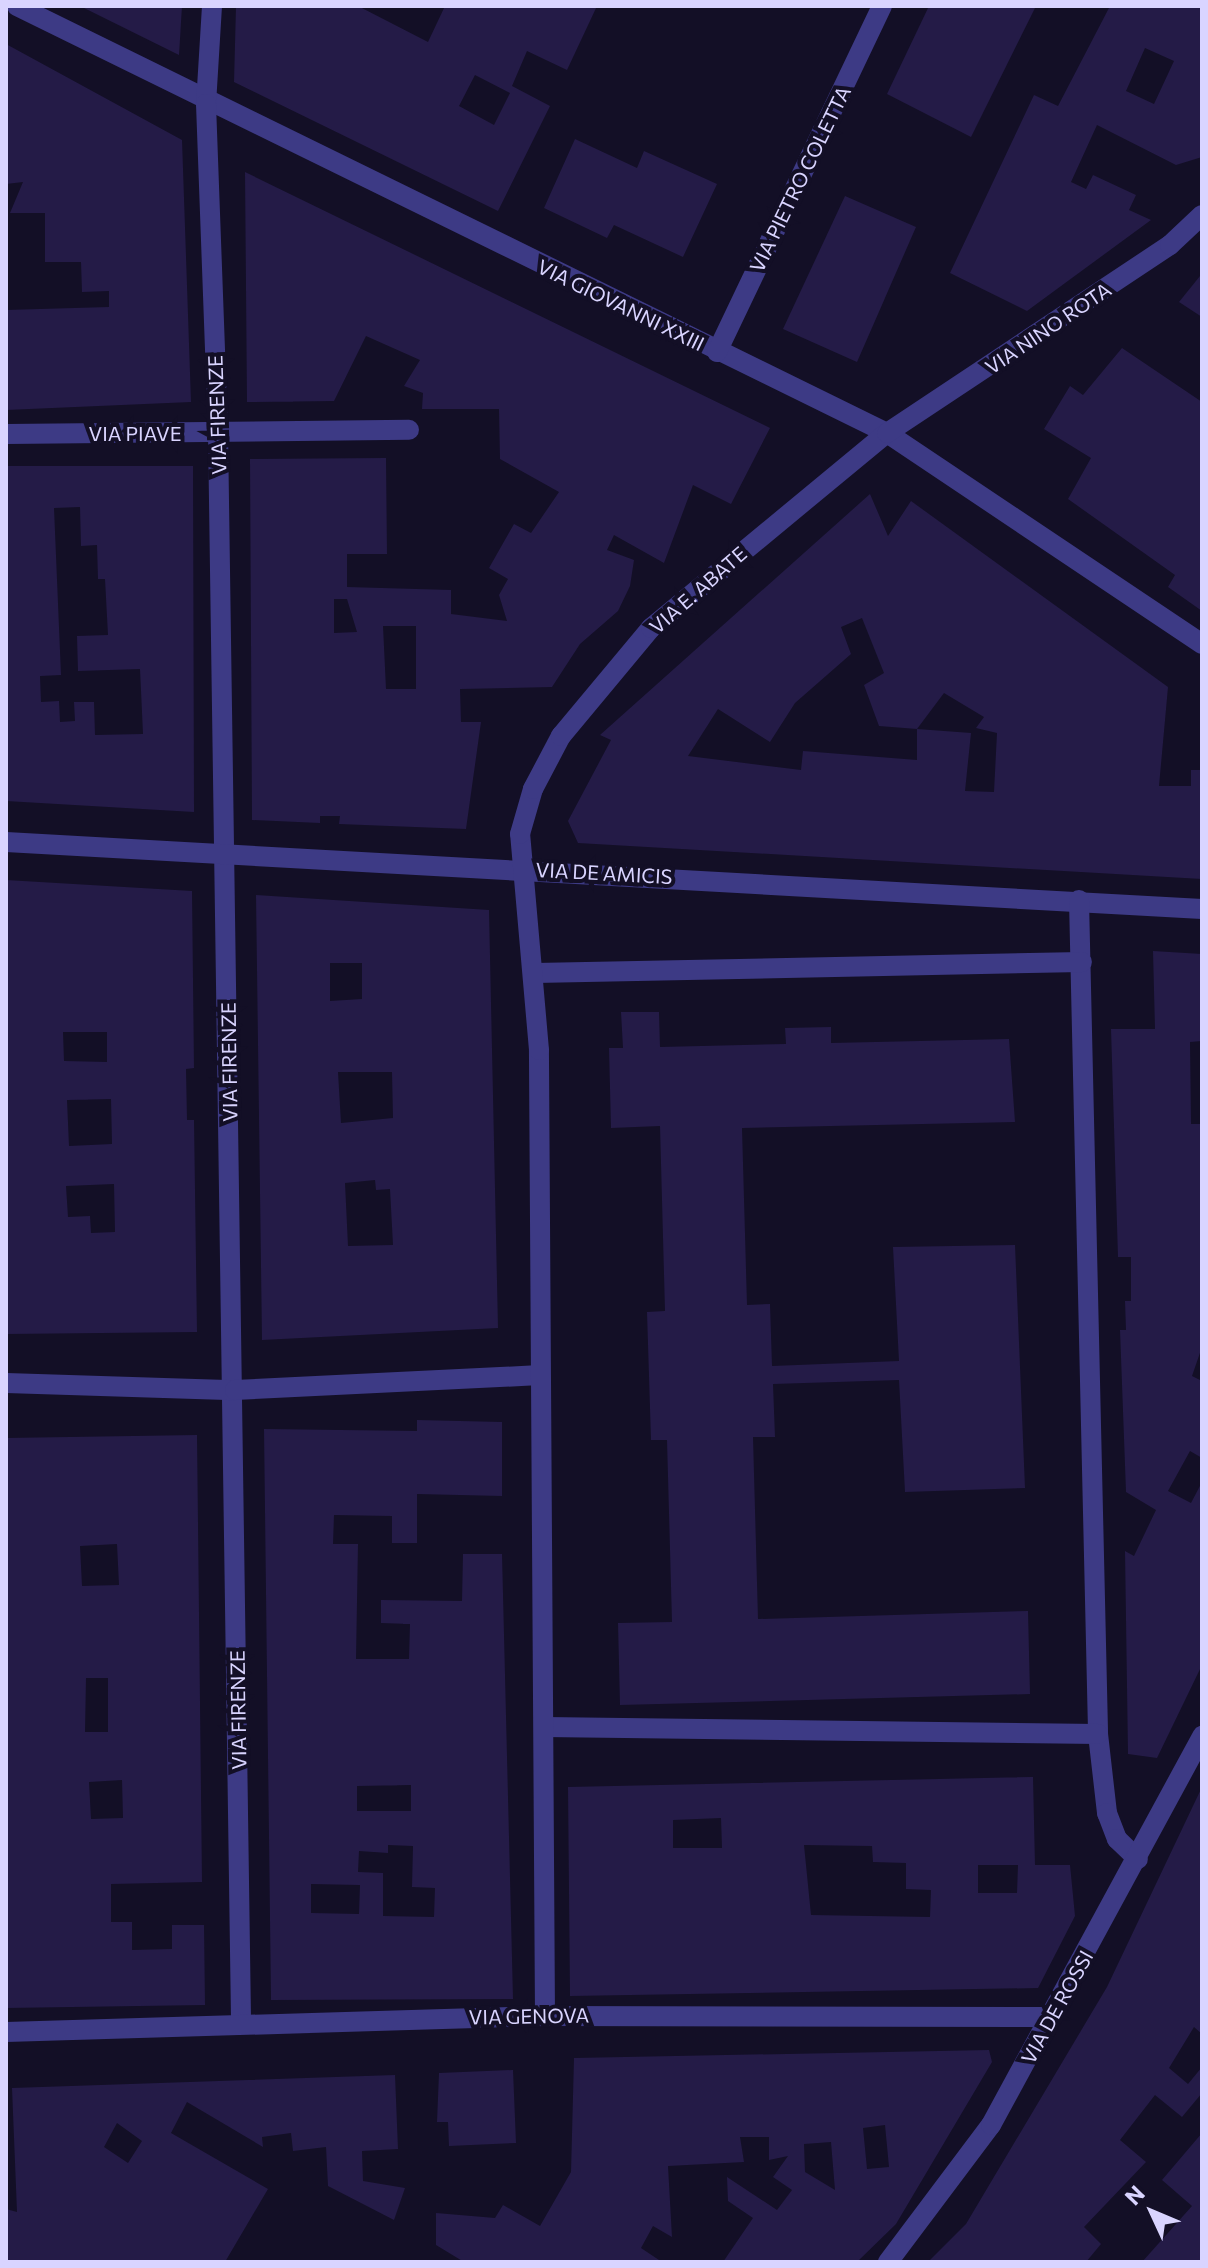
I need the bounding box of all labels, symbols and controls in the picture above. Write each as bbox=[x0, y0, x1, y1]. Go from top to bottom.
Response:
street label: VIA PIETRO COLETTA bbox=[744, 82, 856, 276]
street label: VIA GIOVANNI XXIII bbox=[534, 254, 708, 356]
street label: VIA NINO ROTA bbox=[981, 277, 1115, 379]
street label: VIA FIRENZE bbox=[203, 355, 231, 475]
street label: VIA PIAVE bbox=[88, 421, 182, 445]
street label: VIA E. ABATE bbox=[645, 541, 751, 639]
street label: VIA DE AMICIS bbox=[535, 857, 673, 889]
street label: VIA FIRENZE bbox=[216, 1002, 242, 1122]
street label: VIA FIRENZE bbox=[225, 1650, 251, 1770]
street label: VIA DE ROSSI bbox=[1016, 1946, 1098, 2068]
street label: VIA GENOVA bbox=[469, 2003, 589, 2029]
north arrow bbox=[1112, 2172, 1192, 2252]
text: N bbox=[1119, 2180, 1150, 2210]

